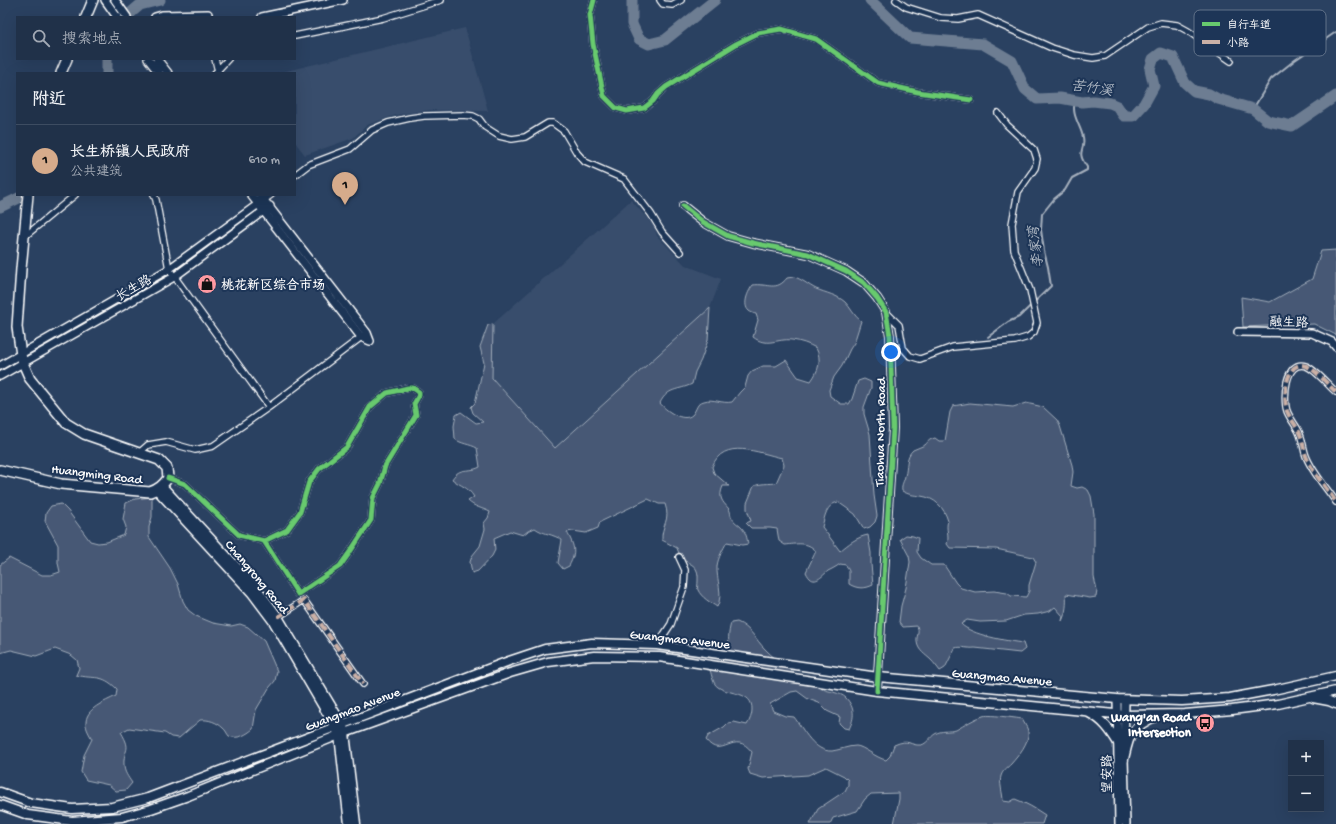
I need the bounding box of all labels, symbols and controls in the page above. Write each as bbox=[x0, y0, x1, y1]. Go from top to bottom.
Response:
legend bbox=[1194, 10, 1326, 56]
search box bbox=[16, 16, 296, 60]
text: 自行车道 bbox=[1227, 19, 1271, 32]
icon: search bbox=[30, 27, 52, 49]
text: 搜索地点 bbox=[62, 31, 122, 49]
text: 小路 bbox=[1227, 37, 1249, 50]
water label: 苦竹溪 bbox=[1070, 77, 1115, 101]
text: 附近 bbox=[32, 91, 66, 111]
text: 长生桥镇人民政府 bbox=[70, 144, 190, 162]
text: 1 bbox=[42, 153, 48, 168]
text: 610 m bbox=[248, 153, 280, 168]
text: 公共建筑 bbox=[70, 165, 122, 180]
pin: 1 bbox=[332, 172, 358, 205]
water label: 李家湾 bbox=[1025, 223, 1048, 269]
street label: 长生路 bbox=[113, 272, 155, 305]
shop icon: 桃花新区综合市场 bbox=[196, 273, 218, 295]
place label: 桃花新区综合市场 bbox=[221, 277, 325, 294]
street label: 融生路 bbox=[1269, 314, 1309, 332]
your location bbox=[881, 342, 901, 362]
street label: Tiaohua North Road bbox=[873, 376, 890, 488]
street label: Huangming Road bbox=[50, 462, 144, 489]
street label: Changrong Road bbox=[221, 538, 292, 618]
street label: Guangmao Avenue bbox=[629, 628, 731, 653]
street label: Guangmao Avenue bbox=[951, 667, 1053, 690]
street label: Guangmao Avenue bbox=[303, 685, 403, 735]
place label: Wang'an Road Intersection bbox=[1110, 711, 1192, 741]
bus stop icon: Wang'an Road Intersection bbox=[1194, 712, 1216, 734]
map controls bbox=[1288, 740, 1324, 812]
button: + bbox=[1288, 740, 1324, 776]
street label: 望安路 bbox=[1100, 754, 1116, 794]
button: − bbox=[1288, 776, 1324, 812]

